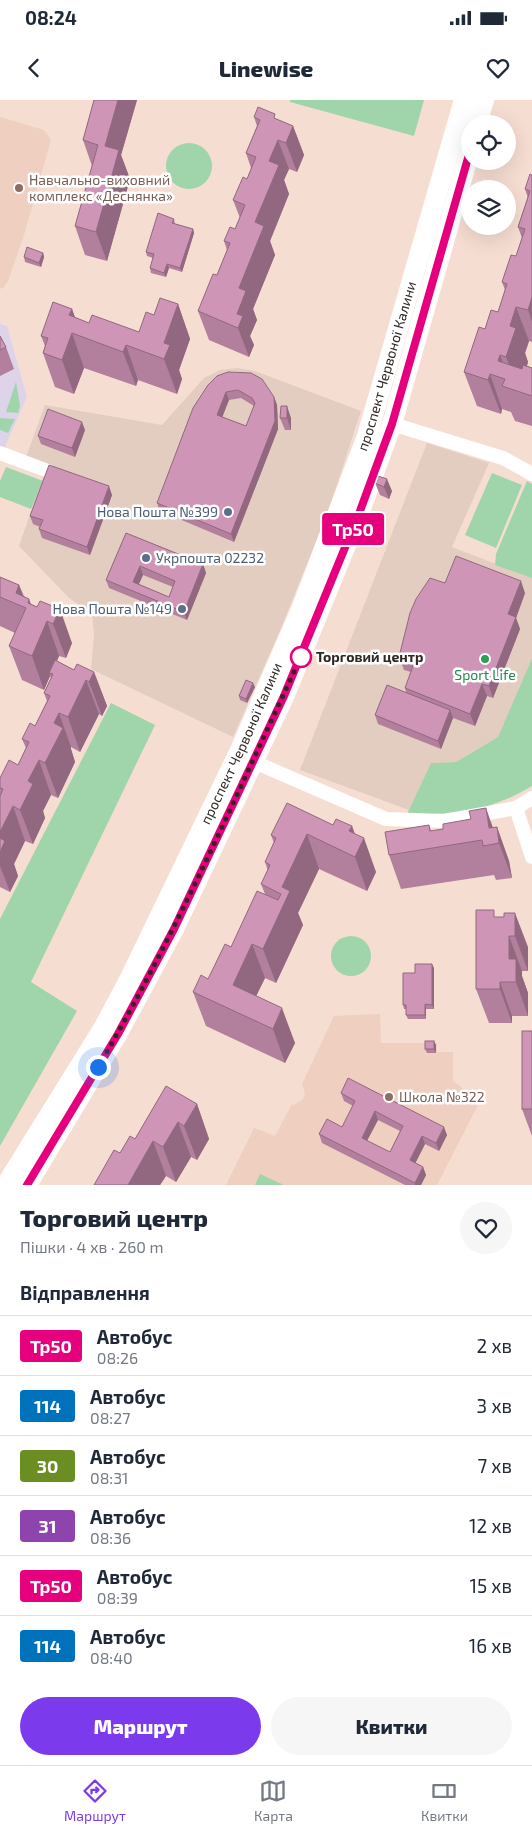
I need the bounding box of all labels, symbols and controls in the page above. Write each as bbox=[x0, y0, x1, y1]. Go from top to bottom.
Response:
text: 08:24 bbox=[25, 6, 77, 29]
icon: back bbox=[20, 54, 48, 82]
icon: heart bbox=[484, 54, 512, 82]
text: Linewise bbox=[219, 55, 313, 81]
map controls bbox=[461, 115, 516, 235]
button: locate bbox=[461, 115, 516, 170]
place label: Навчально-виховний комплекс «Деснянка» bbox=[29, 171, 173, 204]
button: layers bbox=[461, 180, 516, 235]
marker: Навчально-виховний комплекс «Деснянка» bbox=[13, 182, 25, 194]
street label: проспект Червоної Калини bbox=[353, 279, 419, 453]
place label: Нова Пошта №399 bbox=[97, 503, 218, 520]
marker: Нова Пошта №399 bbox=[222, 506, 234, 518]
line badge: Тр50 bbox=[318, 513, 388, 545]
text: Тр50 bbox=[332, 518, 374, 540]
place label: Укрпошта 02232 bbox=[156, 549, 264, 566]
marker: Укрпошта 02232 bbox=[140, 552, 152, 564]
place label: Нова Пошта №149 bbox=[53, 600, 172, 617]
marker: Нова Пошта №149 bbox=[176, 603, 188, 615]
marker: Торговий центр bbox=[290, 646, 312, 668]
place label: Торговий центр bbox=[316, 648, 423, 665]
marker: Sport Life bbox=[479, 653, 491, 665]
street label: проспект Червоної Калини bbox=[196, 660, 285, 827]
place label: Sport Life bbox=[454, 666, 516, 683]
your location bbox=[86, 1055, 111, 1080]
place label: Школа №322 bbox=[399, 1088, 485, 1105]
marker: Школа №322 bbox=[383, 1091, 395, 1103]
button: heart bbox=[460, 1202, 512, 1254]
text: Торговий центр bbox=[20, 1203, 208, 1232]
text: Пішки · 4 хв · 260 m bbox=[20, 1237, 164, 1256]
text: Відправлення bbox=[20, 1281, 150, 1304]
text: Автобус bbox=[97, 1325, 172, 1348]
text: 2 хв bbox=[476, 1334, 512, 1357]
text: Тр50 bbox=[30, 1335, 72, 1357]
text: 08:26 bbox=[97, 1348, 138, 1367]
text: Автобус bbox=[90, 1385, 166, 1408]
text: 3 хв bbox=[477, 1394, 512, 1417]
text: 114 bbox=[34, 1395, 61, 1417]
text: 08:27 bbox=[90, 1408, 130, 1427]
text: Автобус bbox=[90, 1445, 166, 1468]
text: 7 хв bbox=[477, 1454, 512, 1477]
text: 30 bbox=[37, 1455, 58, 1477]
text: 08:31 bbox=[90, 1468, 128, 1487]
text: Автобус bbox=[90, 1505, 166, 1528]
text: 12 хв bbox=[469, 1514, 512, 1537]
text: 31 bbox=[39, 1515, 56, 1537]
text: 08:36 bbox=[90, 1528, 131, 1547]
text: Автобус bbox=[97, 1565, 172, 1588]
text: 15 хв bbox=[469, 1574, 512, 1597]
text: Тр50 bbox=[30, 1575, 72, 1597]
text: 08:39 bbox=[97, 1588, 138, 1607]
text: Автобус bbox=[90, 1625, 166, 1648]
text: 16 хв bbox=[469, 1634, 512, 1657]
text: 114 bbox=[34, 1635, 61, 1657]
text: 08:40 bbox=[90, 1648, 133, 1667]
button: Маршрут bbox=[20, 1697, 261, 1755]
button: Квитки bbox=[271, 1697, 512, 1755]
tab: Маршрут bbox=[64, 1777, 126, 1824]
tab: Карта bbox=[254, 1777, 293, 1824]
tab: Квитки bbox=[421, 1777, 468, 1824]

